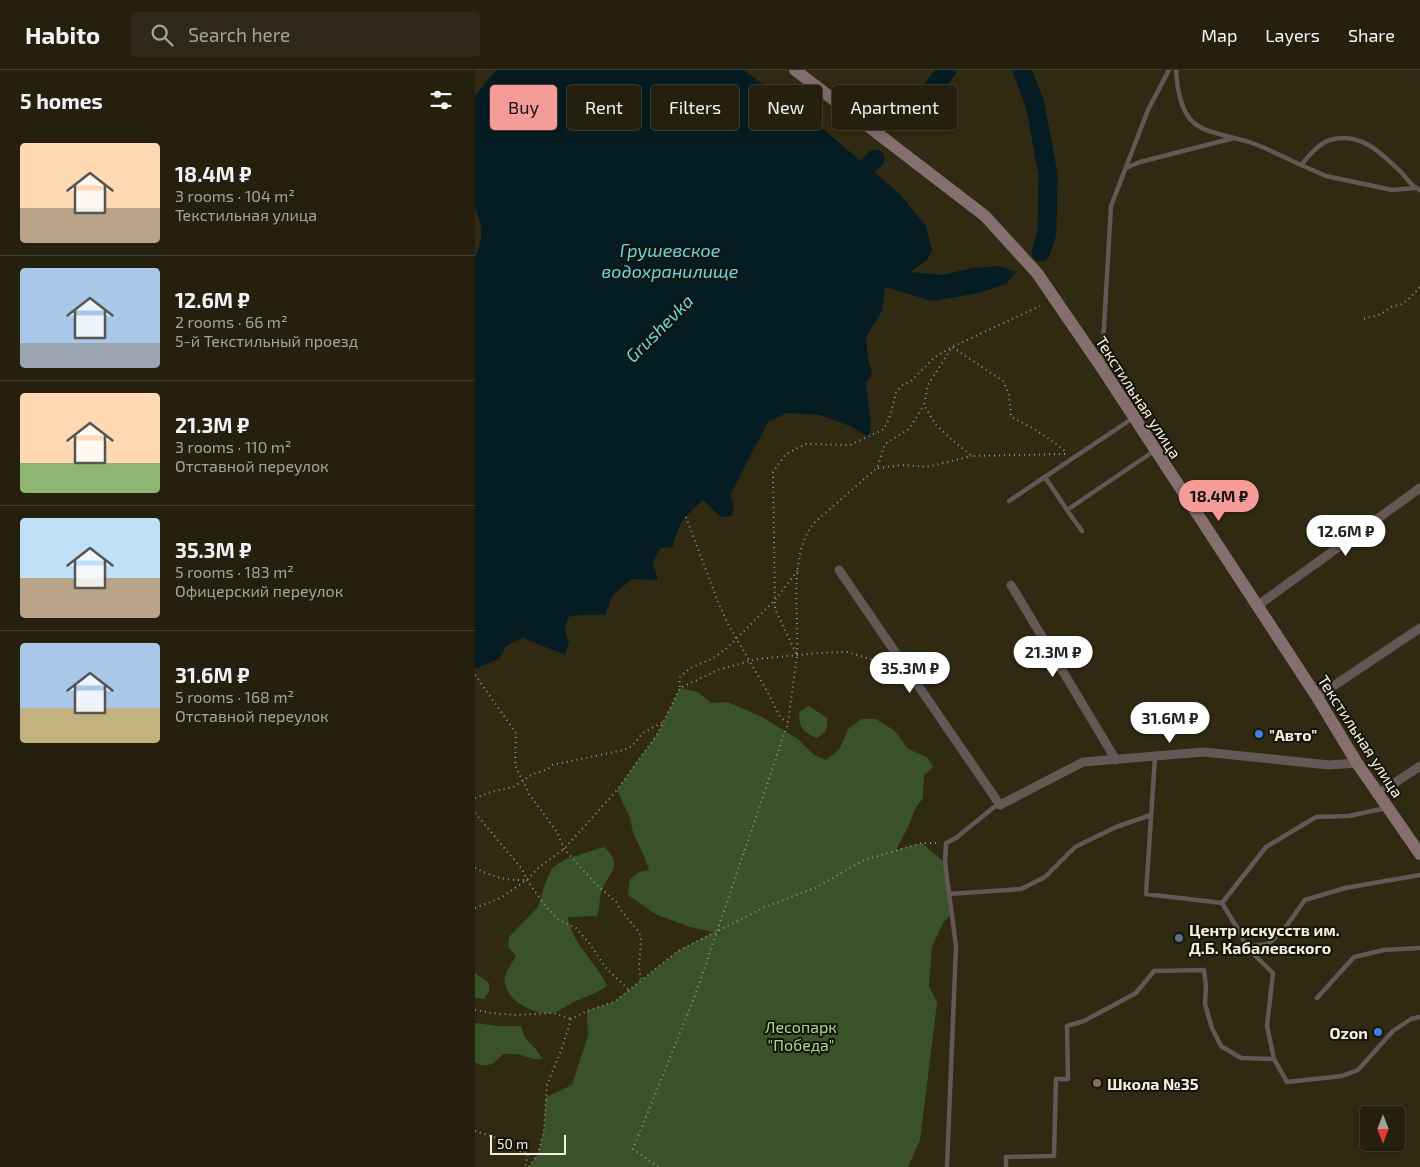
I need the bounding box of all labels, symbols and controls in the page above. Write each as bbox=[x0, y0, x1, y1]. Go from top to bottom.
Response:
search box bbox=[130, 12, 480, 57]
text: Habito bbox=[25, 20, 100, 49]
icon: search bbox=[148, 21, 176, 49]
text: Search here bbox=[188, 23, 290, 46]
text: Map bbox=[1201, 24, 1237, 46]
text: Layers bbox=[1265, 24, 1320, 46]
text: Share bbox=[1348, 24, 1395, 46]
chip: Buy bbox=[490, 85, 557, 130]
chip: Rent bbox=[567, 85, 641, 130]
chip: Filters bbox=[651, 85, 739, 130]
chip: New bbox=[749, 85, 822, 130]
chip: Apartment bbox=[832, 85, 957, 130]
icon: filters bbox=[427, 86, 455, 114]
text: 5 homes bbox=[20, 88, 103, 113]
text: 18.4M ₽ bbox=[175, 161, 252, 186]
icon: home bbox=[60, 163, 120, 223]
text: 3 rooms · 104 m² bbox=[175, 186, 295, 205]
text: Текстильная улица bbox=[175, 205, 317, 224]
water label: Грушевское водохранилище bbox=[602, 239, 739, 282]
text: 12.6M ₽ bbox=[175, 287, 250, 312]
icon: home bbox=[60, 288, 120, 348]
water label: Grushevka bbox=[620, 289, 698, 367]
text: 2 rooms · 66 m² bbox=[175, 312, 288, 331]
text: 5-й Текстильный проезд bbox=[175, 331, 358, 350]
street label: Текстильная улица bbox=[1091, 332, 1186, 462]
text: 21.3M ₽ bbox=[175, 412, 249, 437]
icon: home bbox=[60, 413, 120, 473]
text: 3 rooms · 110 m² bbox=[175, 437, 292, 456]
text: Отставной переулок bbox=[175, 456, 329, 475]
pin: 18.4M ₽ bbox=[1173, 480, 1265, 522]
text: 18.4M ₽ bbox=[1190, 486, 1248, 505]
pin: 12.6M ₽ bbox=[1300, 514, 1392, 557]
text: 12.6M ₽ bbox=[1317, 521, 1375, 540]
text: 35.3M ₽ bbox=[175, 537, 252, 562]
icon: home bbox=[60, 538, 120, 598]
text: 5 rooms · 183 m² bbox=[175, 562, 294, 581]
text: Офицерский переулок bbox=[175, 581, 343, 600]
pin: 21.3M ₽ bbox=[1007, 636, 1099, 678]
text: 21.3M ₽ bbox=[1025, 642, 1081, 661]
pin: 35.3M ₽ bbox=[864, 652, 956, 694]
text: 35.3M ₽ bbox=[881, 658, 939, 677]
text: 31.6M ₽ bbox=[175, 662, 250, 687]
icon: home bbox=[60, 663, 120, 723]
street label: Текстильная улица bbox=[1313, 671, 1408, 801]
text: 5 rooms · 168 m² bbox=[175, 687, 294, 706]
pin: 31.6M ₽ bbox=[1124, 702, 1216, 744]
text: Отставной переулок bbox=[175, 706, 329, 725]
text: 31.6M ₽ bbox=[1142, 708, 1198, 727]
place label: "Авто" bbox=[1269, 725, 1317, 744]
marker: "Авто" bbox=[1253, 728, 1265, 740]
place label: Центр искусств им. Д.Б. Кабалевского bbox=[1189, 920, 1340, 957]
marker: Центр искусств им. Д.Б. Кабалевского bbox=[1173, 932, 1185, 944]
park label: Лесопарк "Победа" bbox=[765, 1017, 837, 1054]
place label: Ozon bbox=[1330, 1023, 1368, 1042]
marker: Ozon bbox=[1372, 1026, 1384, 1038]
place label: Школа №35 bbox=[1107, 1074, 1199, 1093]
marker: Школа №35 bbox=[1091, 1077, 1103, 1089]
north arrow bbox=[1360, 1106, 1405, 1151]
map controls bbox=[1360, 1106, 1405, 1151]
scale bar bbox=[490, 1132, 566, 1155]
text: 50 m bbox=[497, 1135, 528, 1152]

